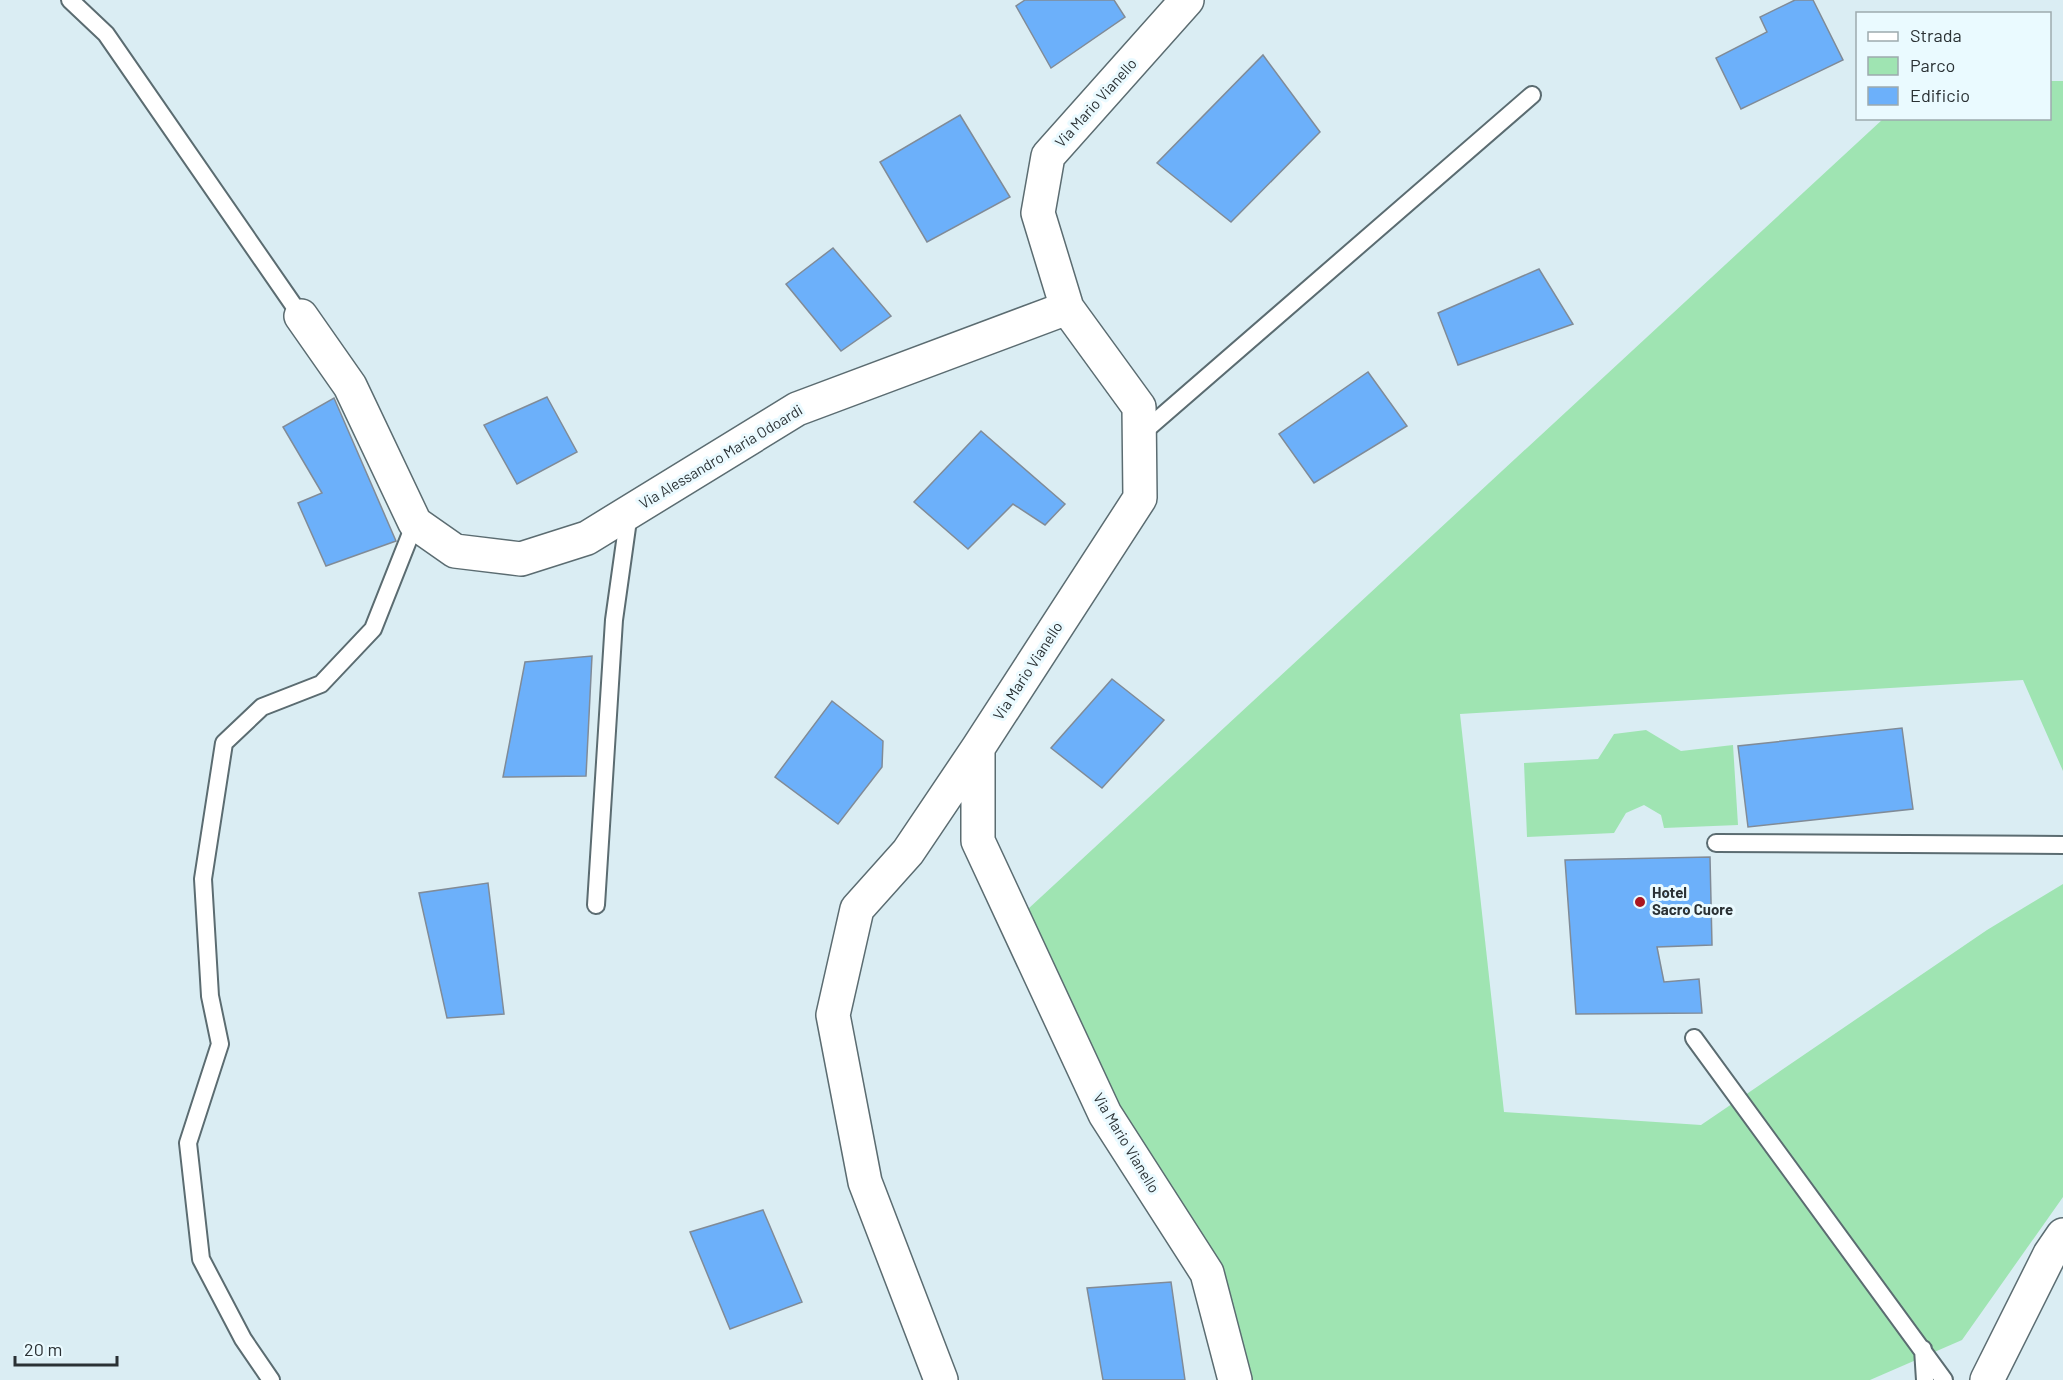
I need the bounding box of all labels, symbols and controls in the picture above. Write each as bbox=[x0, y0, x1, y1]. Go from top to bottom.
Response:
legend bbox=[1856, 12, 2051, 120]
text: Strada bbox=[1910, 24, 1962, 46]
street label: Via Mario Vianello bbox=[1051, 54, 1140, 151]
text: Parco bbox=[1910, 54, 1955, 76]
text: Edificio bbox=[1910, 84, 1970, 106]
street label: Via Alessandro Maria Odoardi bbox=[636, 400, 805, 512]
street label: Via Mario Vianello bbox=[989, 618, 1066, 723]
place label: Hotel Sacro Cuore bbox=[1652, 883, 1733, 918]
marker: Hotel Sacro Cuore bbox=[1633, 895, 1647, 909]
street label: Via Mario Vianello bbox=[1090, 1089, 1164, 1196]
scale bar bbox=[15, 1329, 117, 1367]
text: 20 m bbox=[24, 1338, 62, 1360]

